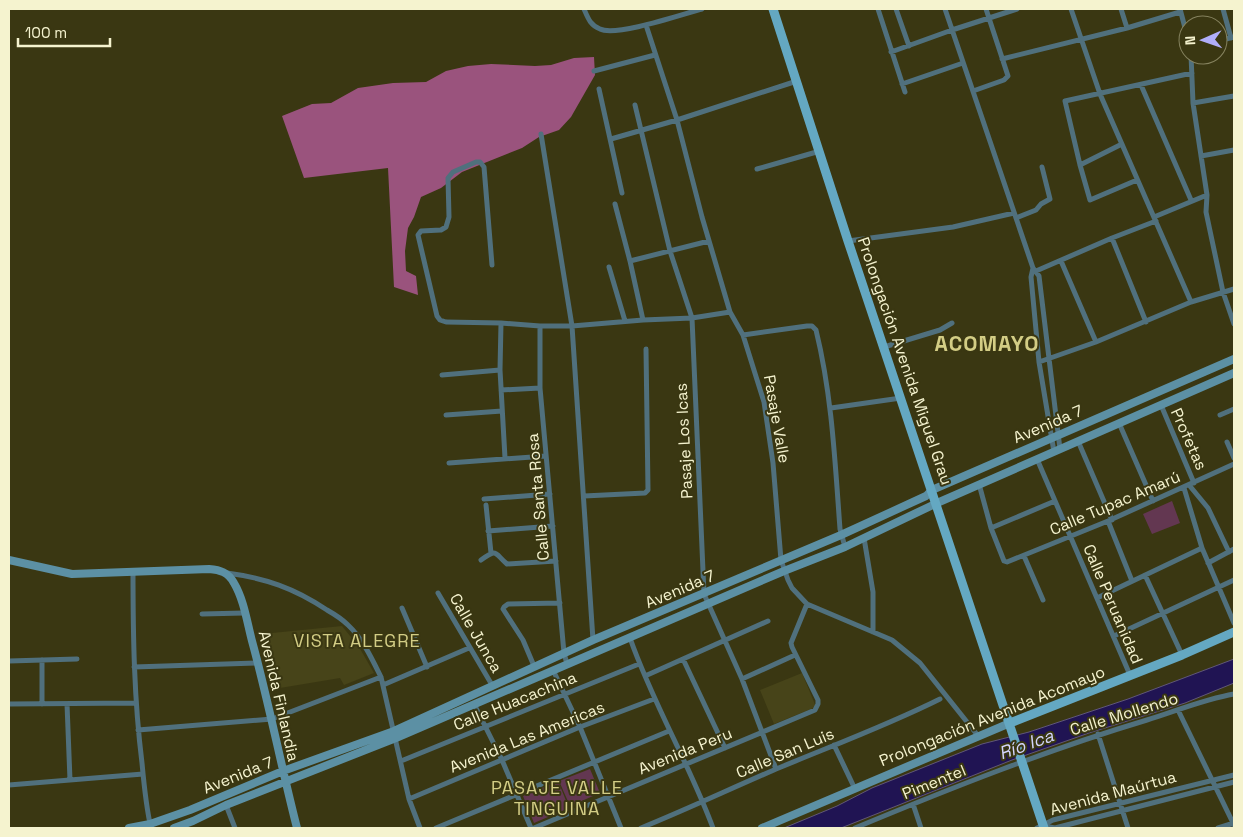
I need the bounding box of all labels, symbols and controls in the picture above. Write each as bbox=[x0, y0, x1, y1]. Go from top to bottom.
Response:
scale bar bbox=[18, 15, 110, 47]
north arrow bbox=[1178, 15, 1228, 65]
text: 100 m bbox=[25, 23, 67, 42]
text: N bbox=[1181, 35, 1199, 45]
street label: Prolongación Avenida Miguel Grau bbox=[853, 234, 957, 488]
district label: ACOMAYO bbox=[935, 330, 1039, 357]
street label: Pasaje Valle bbox=[759, 373, 795, 465]
street label: Pasaje Los Icas bbox=[670, 383, 698, 499]
street label: Avenida 7 bbox=[1010, 400, 1086, 448]
street label: Profetas bbox=[1166, 405, 1212, 473]
street label: Calle Santa Rosa bbox=[522, 432, 554, 562]
street label: Calle Tupac Amarú bbox=[1046, 466, 1184, 540]
street label: Calle Peruanidad bbox=[1078, 541, 1148, 667]
street label: Avenida 7 bbox=[642, 565, 718, 613]
street label: Calle Junca bbox=[445, 589, 507, 677]
street label: Avenida Finlandia bbox=[254, 629, 304, 763]
district label: VISTA ALEGRE bbox=[293, 629, 421, 652]
street label: Prolongación Avenida Acomayo bbox=[876, 661, 1108, 771]
street label: Calle Huacachina bbox=[450, 667, 580, 735]
street label: Calle Mollendo bbox=[1067, 688, 1181, 740]
street label: Avenida Las Americas bbox=[446, 696, 608, 778]
street label: Avenida Peru bbox=[635, 723, 735, 779]
street label: Calle San Luis bbox=[733, 723, 837, 783]
water label: Río Ica bbox=[995, 723, 1057, 765]
street label: Avenida 7 bbox=[200, 751, 276, 799]
street label: Pimentel bbox=[899, 760, 969, 804]
street label: Avenida Maúrtua bbox=[1048, 766, 1178, 820]
district label: PASAJE VALLE TINGUINA bbox=[491, 776, 623, 820]

